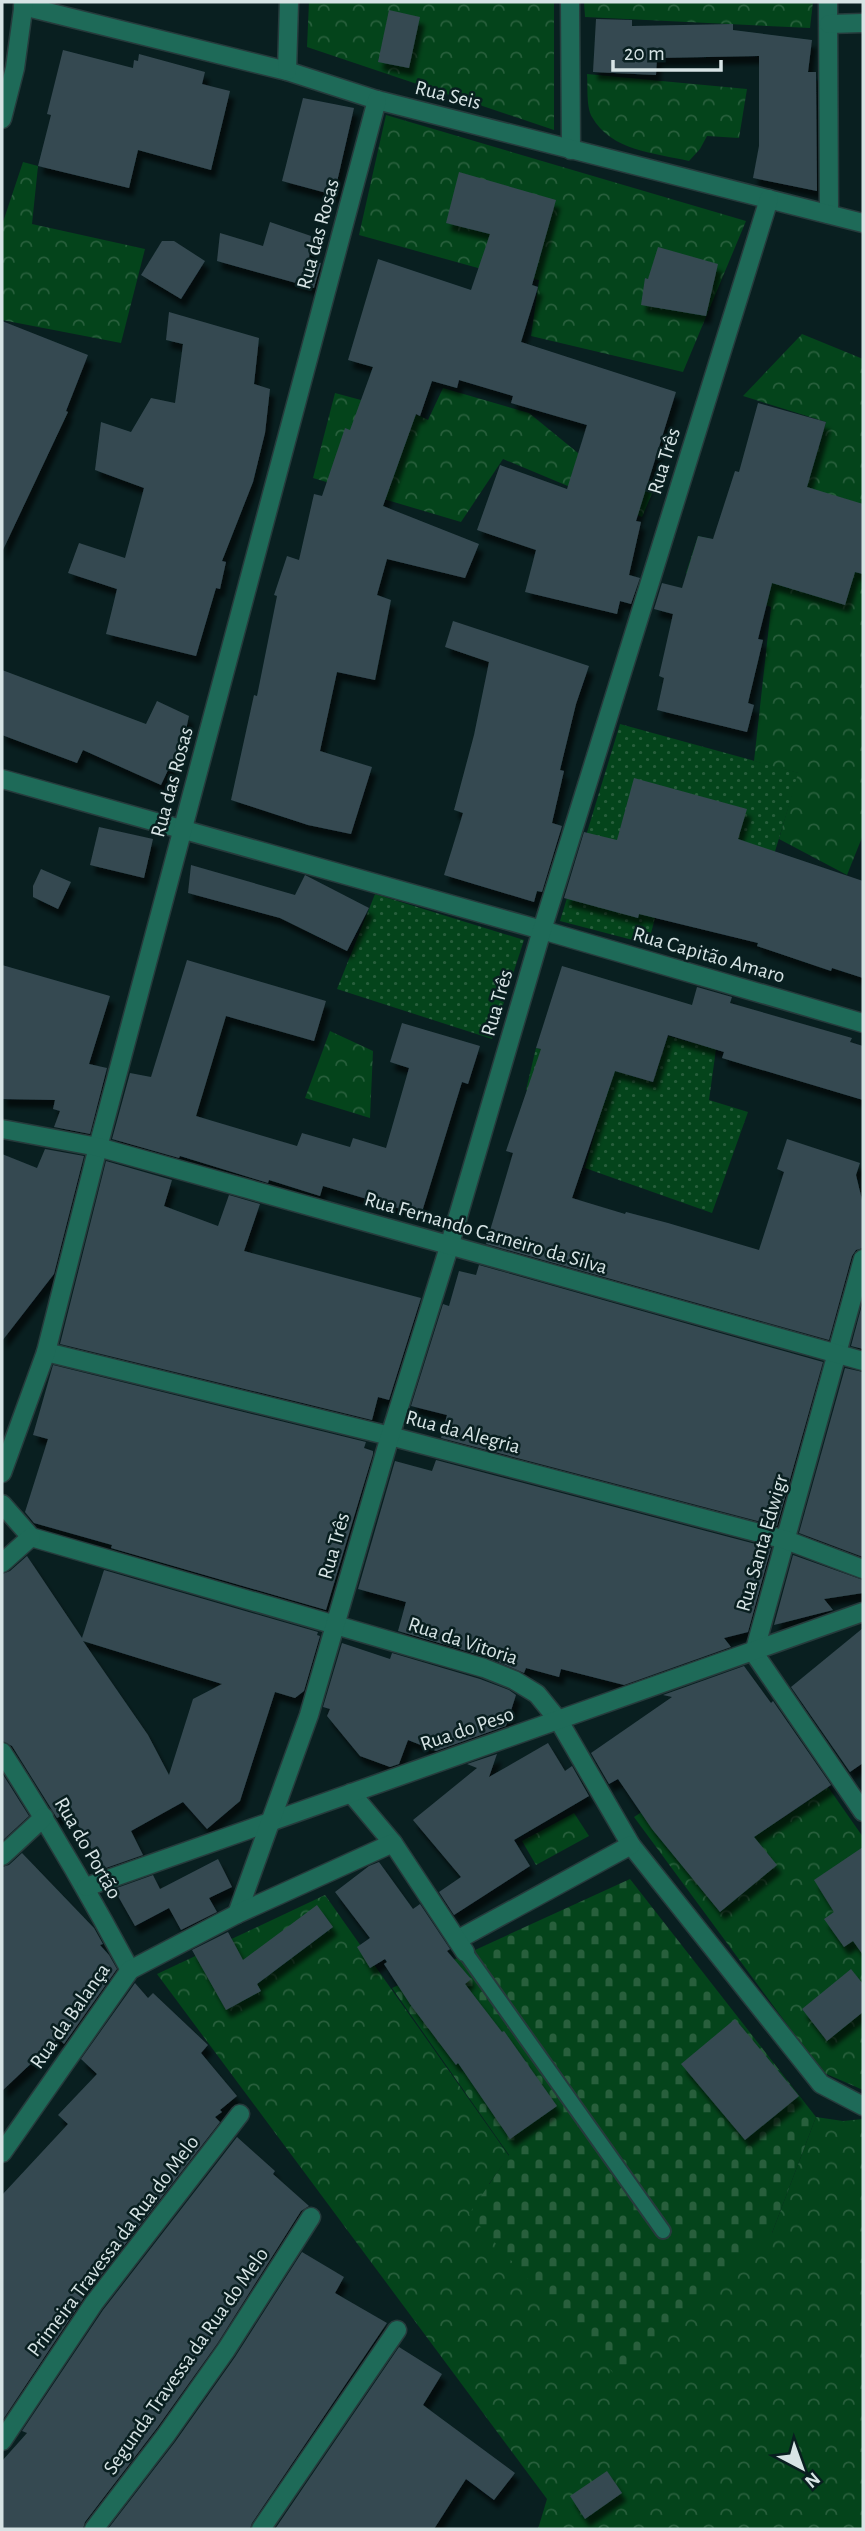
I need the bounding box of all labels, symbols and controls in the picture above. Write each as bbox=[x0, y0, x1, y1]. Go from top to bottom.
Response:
scale bar bbox=[613, 28, 722, 72]
text: 20 m bbox=[624, 43, 665, 64]
street label: Rua Seis bbox=[413, 77, 483, 113]
street label: Rua das Rosas bbox=[293, 177, 343, 291]
street label: Rua Três bbox=[644, 425, 684, 497]
street label: Rua das Rosas bbox=[147, 725, 197, 839]
street label: Rua Capitão Amaro bbox=[631, 923, 787, 987]
street label: Rua Três bbox=[477, 967, 517, 1039]
street label: Rua Fernando Carneiro da Silva bbox=[362, 1188, 610, 1278]
street label: Rua da Alegria bbox=[403, 1407, 523, 1457]
street label: Rua Santa Edwigr bbox=[732, 1472, 792, 1614]
street label: Rua Três bbox=[314, 1510, 354, 1582]
street label: Rua da Vitoria bbox=[405, 1613, 521, 1669]
street label: Rua do Peso bbox=[417, 1703, 517, 1755]
street label: Rua do Portão bbox=[51, 1794, 125, 1902]
street label: Rua da Balança bbox=[26, 1959, 114, 2072]
street label: Primeira Travessa da Rua do Melo bbox=[23, 2132, 203, 2360]
street label: Segunda Travessa da Rua do Melo bbox=[99, 2244, 273, 2478]
north arrow bbox=[767, 2433, 837, 2503]
text: N bbox=[801, 2468, 823, 2491]

